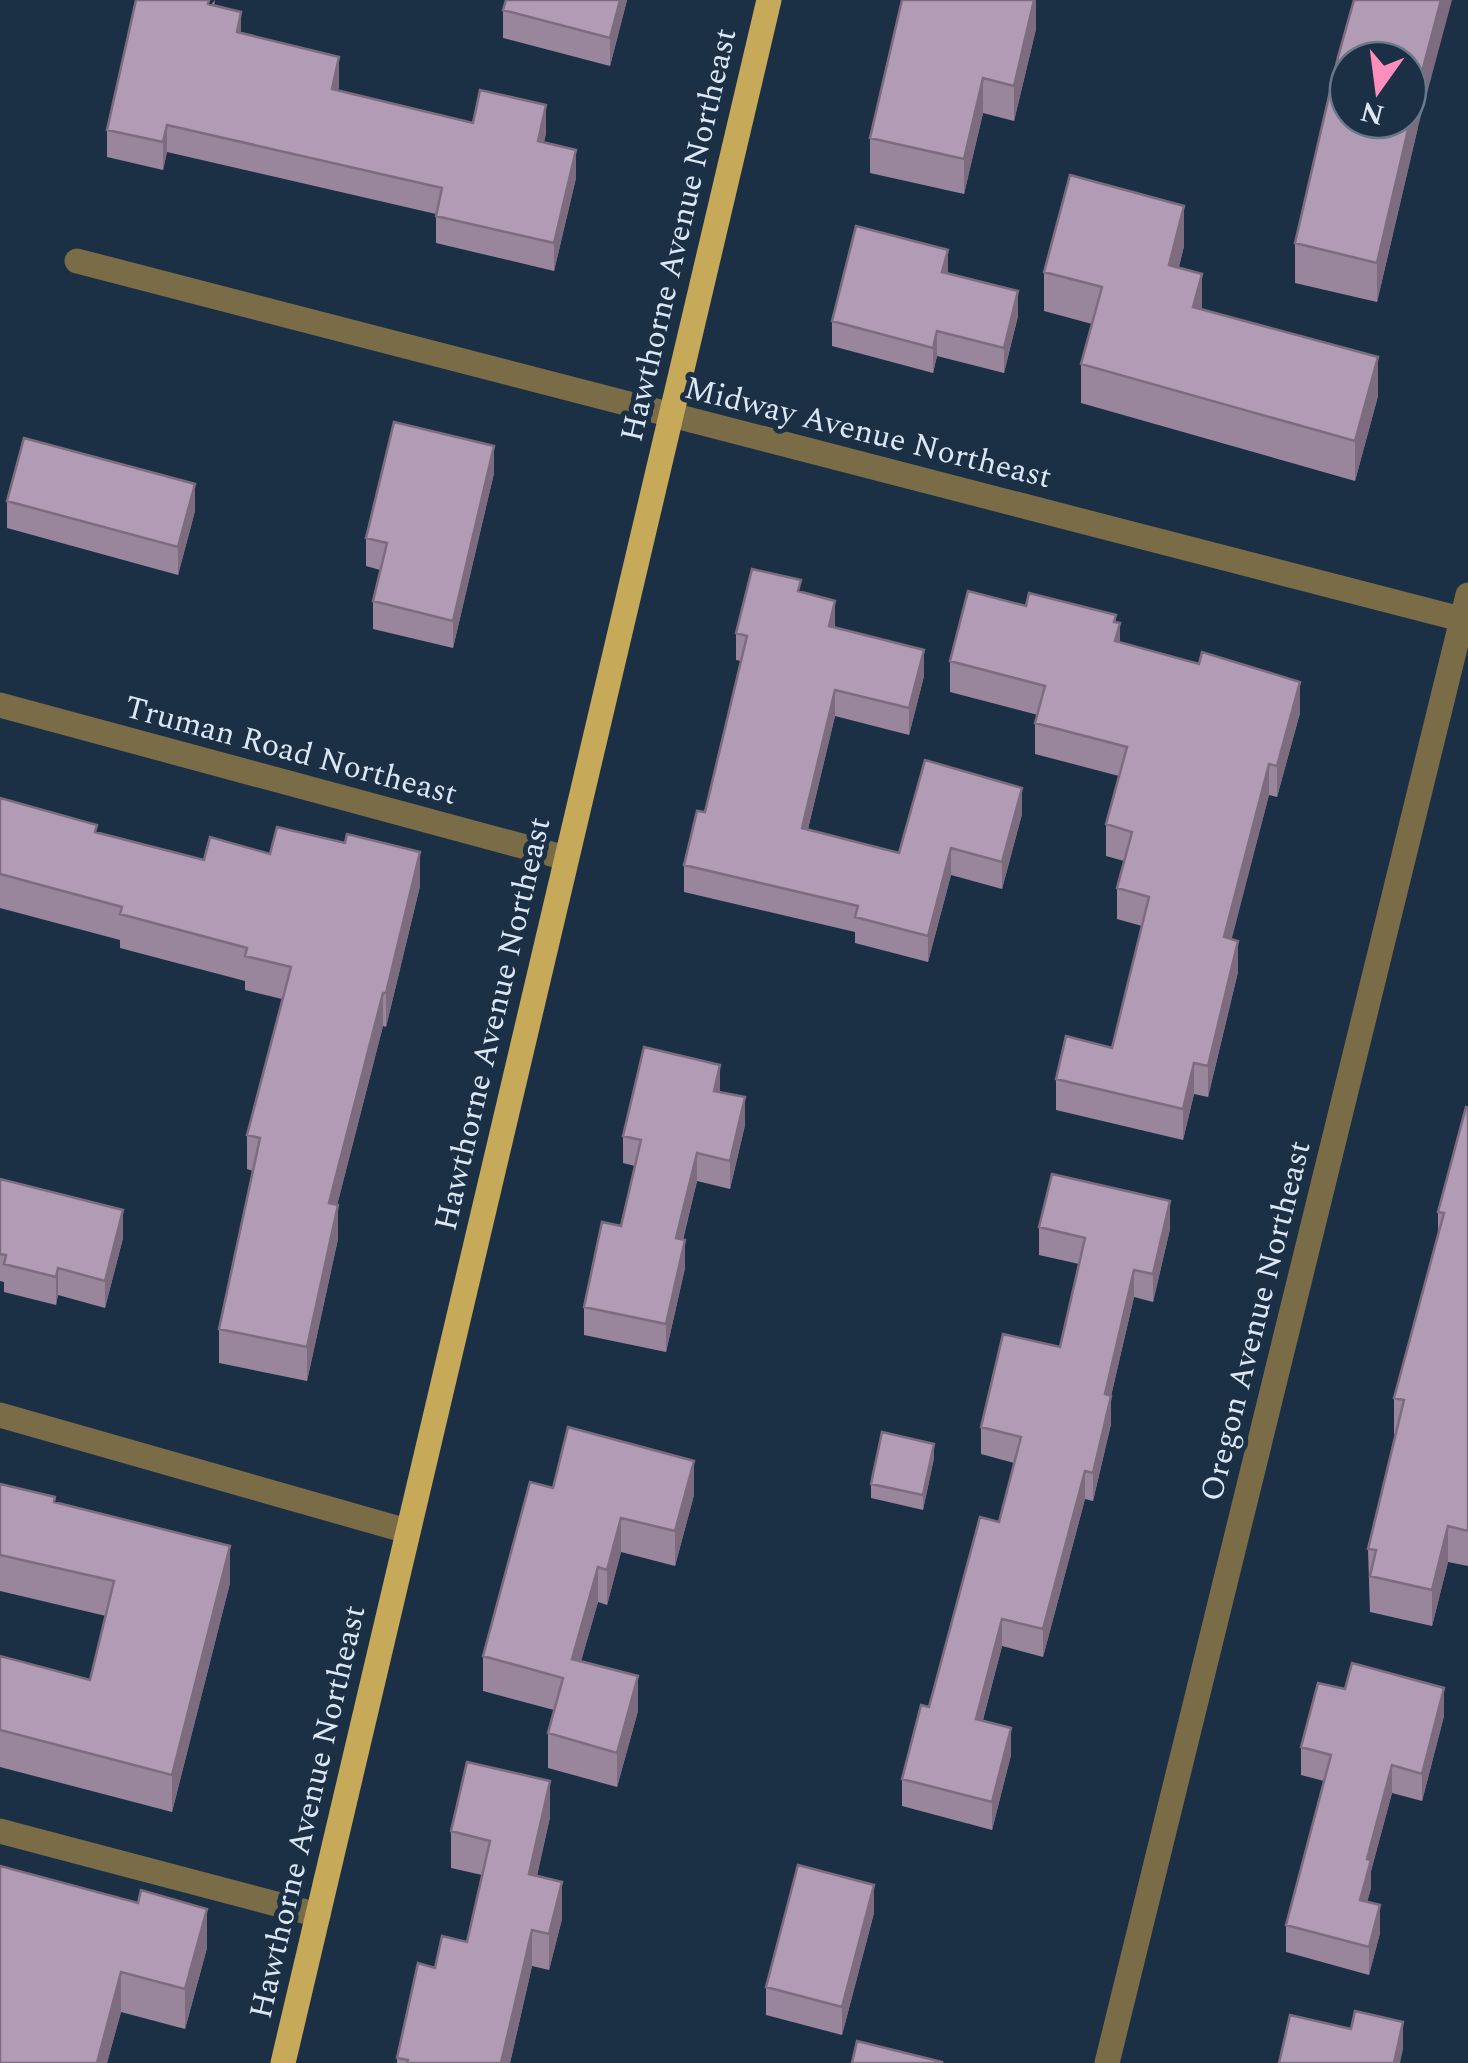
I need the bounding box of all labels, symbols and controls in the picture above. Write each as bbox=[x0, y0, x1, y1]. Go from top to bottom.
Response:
street label: Hawthorne Avenue Northeast bbox=[608, 23, 750, 447]
north arrow bbox=[1328, 40, 1428, 140]
text: N bbox=[1356, 89, 1389, 136]
street label: Midway Avenue Northeast bbox=[679, 364, 1057, 502]
street label: Truman Road Northeast bbox=[119, 683, 463, 819]
street label: Hawthorne Avenue Northeast bbox=[422, 812, 564, 1236]
street label: Oregon Avenue Northeast bbox=[1187, 1135, 1325, 1507]
street label: Hawthorne Avenue Northeast bbox=[237, 1600, 379, 2024]

